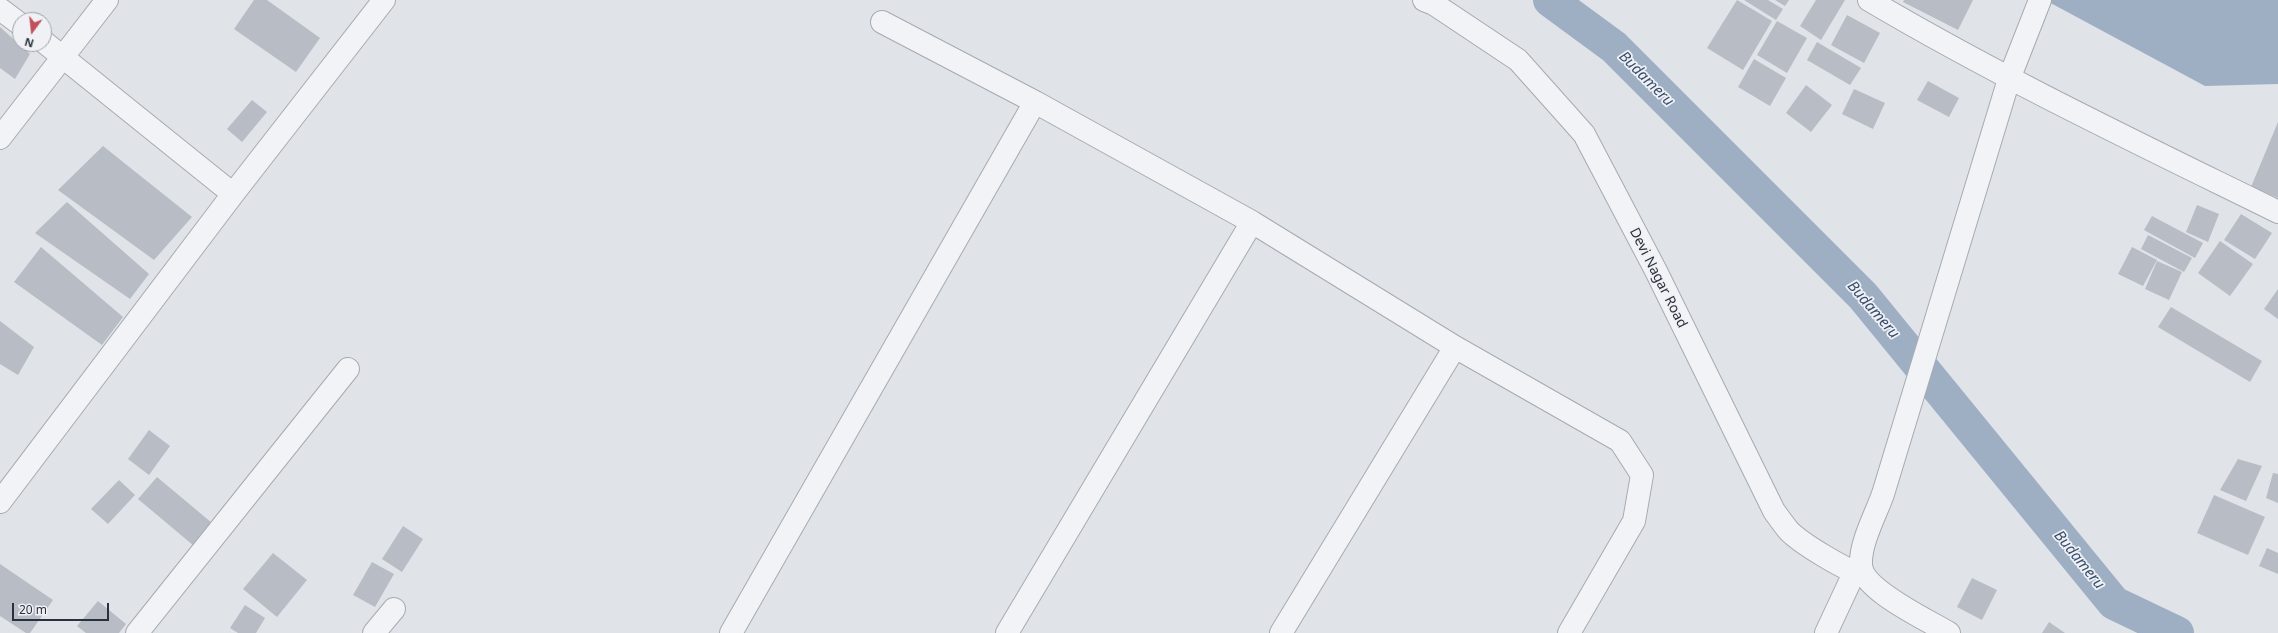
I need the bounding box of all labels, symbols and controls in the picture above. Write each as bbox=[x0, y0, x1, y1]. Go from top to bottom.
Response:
north arrow bbox=[12, 12, 52, 52]
text: N bbox=[23, 35, 35, 52]
water label: Budameru bbox=[1615, 48, 1677, 110]
street label: Devi Nagar Road bbox=[1625, 225, 1691, 331]
water label: Budameru bbox=[1843, 278, 1903, 342]
water label: Budameru bbox=[2050, 527, 2108, 593]
scale bar bbox=[14, 595, 111, 621]
text: 20 m bbox=[19, 601, 47, 618]

